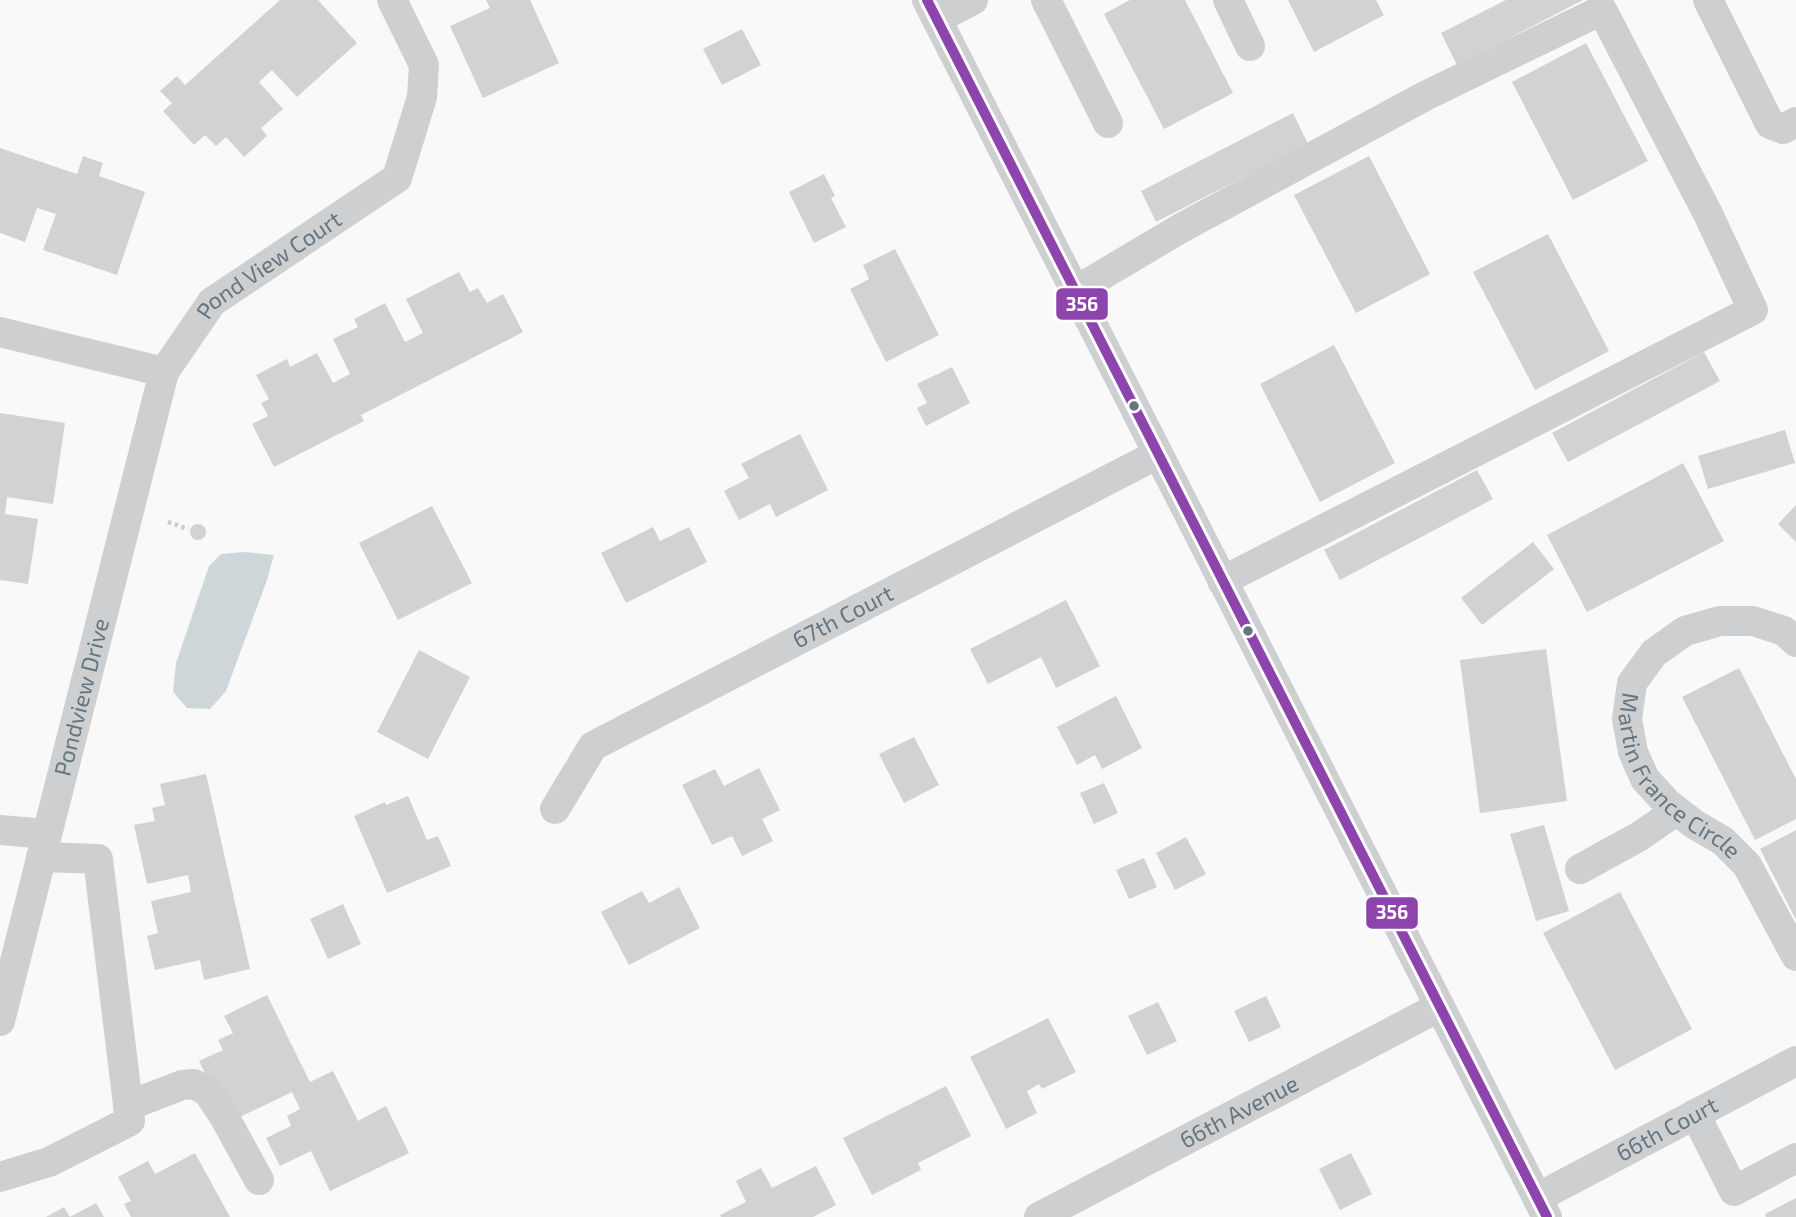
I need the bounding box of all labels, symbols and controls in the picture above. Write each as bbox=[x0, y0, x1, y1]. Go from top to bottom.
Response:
street label: Pond View Court bbox=[190, 204, 347, 324]
line badge: 356 bbox=[1055, 287, 1109, 321]
text: 356 bbox=[1066, 292, 1098, 315]
unlabelled marker bbox=[1127, 399, 1141, 413]
street label: 67th Court bbox=[787, 578, 898, 653]
street label: Pondview Drive bbox=[47, 615, 114, 779]
unlabelled marker bbox=[1241, 624, 1255, 638]
street label: Martin France Circle bbox=[1613, 691, 1747, 864]
line badge: 356 bbox=[1365, 896, 1419, 930]
text: 356 bbox=[1376, 900, 1408, 923]
street label: 66th Avenue bbox=[1175, 1068, 1303, 1154]
street label: 66th Court bbox=[1611, 1090, 1722, 1167]

